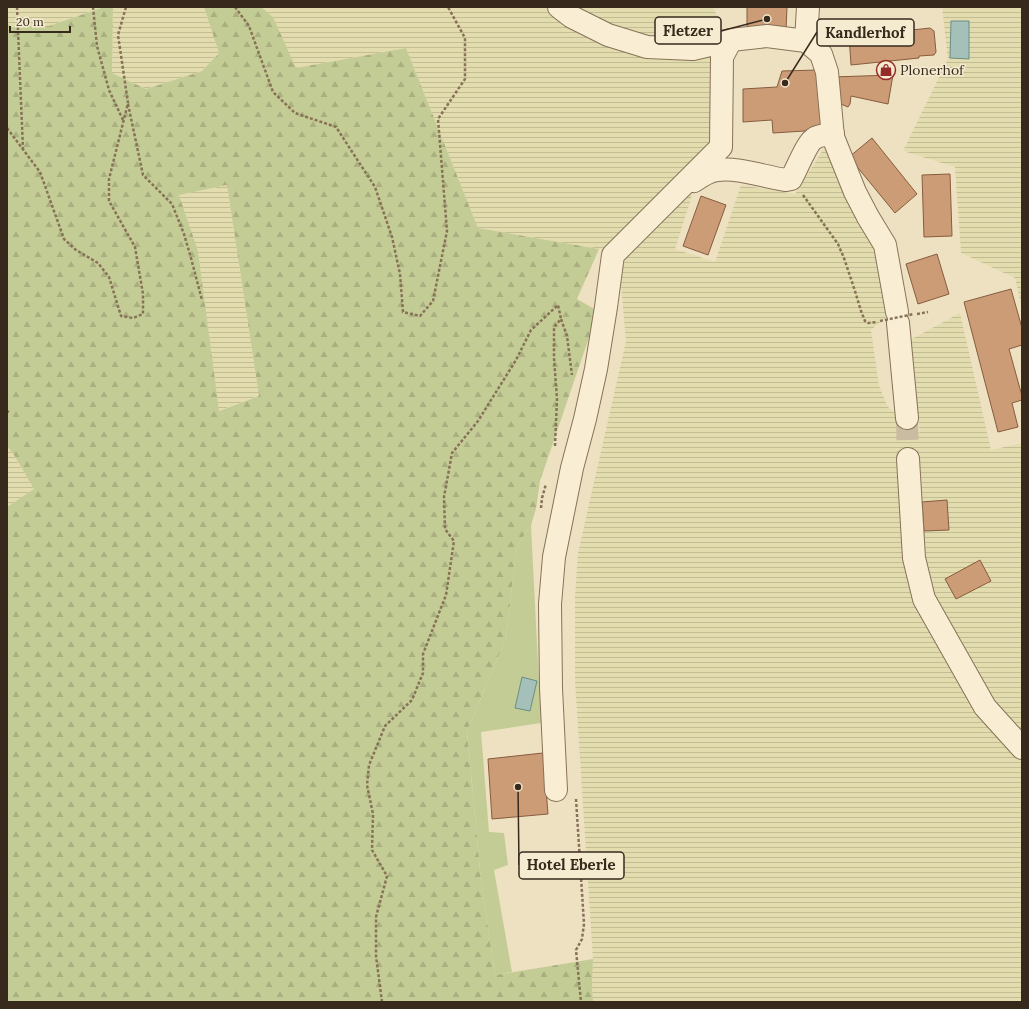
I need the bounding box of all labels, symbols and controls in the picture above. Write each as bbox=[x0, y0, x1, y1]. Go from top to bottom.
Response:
scale bar bbox=[10, 8, 70, 34]
text: 20 m bbox=[16, 14, 44, 29]
callout: Fletzer bbox=[655, 17, 721, 44]
callout: Kandlerhof bbox=[817, 19, 914, 46]
text: Fletzer bbox=[663, 21, 714, 40]
text: Kandlerhof bbox=[825, 23, 906, 42]
shop icon: Plonerhof bbox=[875, 59, 897, 81]
place label: Plonerhof bbox=[900, 61, 965, 79]
callout: Hotel Eberle bbox=[519, 852, 624, 879]
text: Hotel Eberle bbox=[527, 855, 615, 874]

